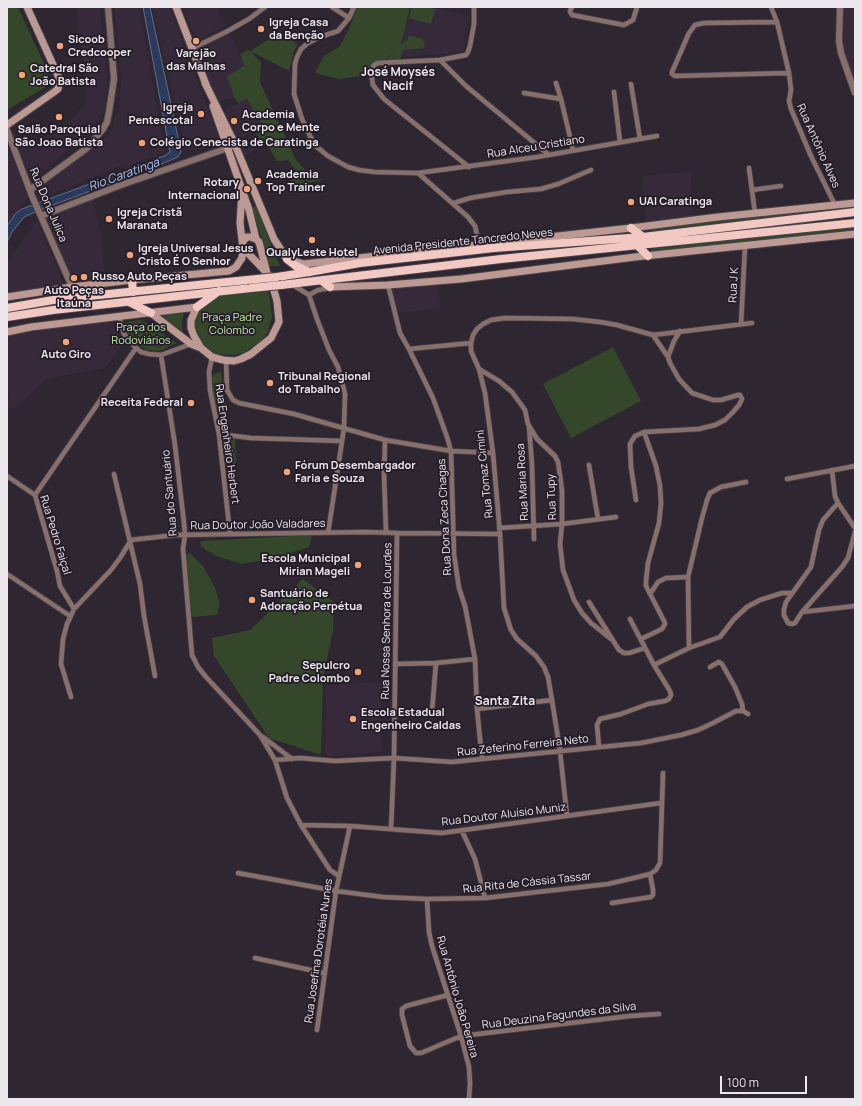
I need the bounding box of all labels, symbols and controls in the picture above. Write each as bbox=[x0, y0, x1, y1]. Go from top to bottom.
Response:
place label: Igreja Casa da Benção bbox=[269, 16, 328, 42]
marker: Igreja Casa da Benção bbox=[256, 24, 266, 34]
place label: Sicoob Credcooper bbox=[68, 33, 131, 59]
marker: Varejão das Malhas bbox=[191, 36, 201, 46]
marker: Sicoob Credcooper bbox=[55, 41, 65, 51]
place label: Varejão das Malhas bbox=[166, 47, 226, 73]
place label: Catedral São João Batista bbox=[30, 62, 99, 88]
district label: José Moysés Nacif bbox=[361, 66, 435, 94]
marker: Catedral São João Batista bbox=[17, 70, 27, 80]
place label: Igreja Pentescotal bbox=[129, 101, 193, 127]
street label: Rua Antônio Alves bbox=[793, 102, 843, 190]
place label: Academia Corpo e Mente bbox=[242, 108, 320, 134]
marker: Igreja Pentescotal bbox=[196, 109, 206, 119]
marker: Salão Paroquial São Joao Batista bbox=[54, 112, 64, 122]
marker: Academia Corpo e Mente bbox=[229, 116, 239, 126]
place label: Salão Paroquial São Joao Batista bbox=[15, 123, 103, 149]
street label: Rua Alceu Cristiano bbox=[486, 133, 586, 161]
place label: Colégio Cenecista de Caratinga bbox=[150, 136, 318, 150]
marker: Colégio Cenecista de Caratinga bbox=[137, 138, 147, 148]
water label: Rio Caratinga bbox=[87, 156, 161, 194]
street label: Rua Dona Julica bbox=[26, 166, 70, 244]
place label: Academia Top Trainer bbox=[266, 168, 325, 194]
place label: Rotary Internacional bbox=[168, 176, 239, 202]
marker: Academia Top Trainer bbox=[253, 176, 263, 186]
marker: Rotary Internacional bbox=[242, 184, 252, 194]
place label: UAI Caratinga bbox=[639, 195, 712, 209]
marker: UAI Caratinga bbox=[626, 197, 636, 207]
place label: Igreja Cristã Maranata bbox=[117, 206, 182, 232]
marker: Igreja Cristã Maranata bbox=[104, 214, 114, 224]
street label: Avenida Presidente Tancredo Neves bbox=[372, 226, 554, 258]
marker: QualyLeste Hotel bbox=[307, 235, 317, 245]
place label: Igreja Universal Jesus Cristo É O Senhor bbox=[138, 242, 254, 268]
place label: QualyLeste Hotel bbox=[266, 246, 358, 260]
marker: Igreja Universal Jesus Cristo É O Senhor bbox=[125, 250, 135, 260]
street label: Rua J K bbox=[726, 267, 742, 303]
place label: Russo Auto Peças bbox=[92, 270, 187, 284]
marker: Russo Auto Peças bbox=[79, 272, 89, 282]
marker: Auto Peças Itaúna bbox=[69, 273, 79, 283]
place label: Auto Peças Itaúna bbox=[44, 284, 104, 310]
park label: Praça Padre Colombo bbox=[202, 311, 262, 337]
park label: Praça dos Rodoviários bbox=[111, 321, 171, 347]
marker: Auto Giro bbox=[61, 337, 71, 347]
place label: Auto Giro bbox=[41, 348, 91, 362]
place label: Tribunal Regional do Trabalho bbox=[278, 370, 371, 396]
marker: Tribunal Regional do Trabalho bbox=[265, 378, 275, 388]
street label: Rua Engenheiro Herbert bbox=[212, 383, 242, 505]
place label: Receita Federal bbox=[101, 396, 183, 410]
marker: Receita Federal bbox=[186, 398, 196, 408]
street label: Rua Tomaz Cimini bbox=[474, 429, 496, 519]
street label: Rua Maria Rosa bbox=[514, 443, 532, 521]
street label: Rua do Santuário bbox=[160, 449, 180, 537]
street label: Rua Dona Zeca Chagas bbox=[435, 458, 455, 576]
place label: Fórum Desembargador Faria e Souza bbox=[295, 459, 416, 485]
marker: Fórum Desembargador Faria e Souza bbox=[282, 467, 292, 477]
street label: Rua Tupy bbox=[545, 474, 559, 520]
street label: Rua Pedro Faiçal bbox=[37, 494, 73, 576]
street label: Rua Doutor João Valadares bbox=[190, 517, 326, 533]
street label: Rua Nossa Senhora de Lourdes bbox=[379, 543, 395, 699]
place label: Escola Municipal Mirian Mageli bbox=[261, 552, 350, 578]
marker: Escola Municipal Mirian Mageli bbox=[353, 560, 363, 570]
place label: Santuário de Adoração Perpétua bbox=[260, 587, 362, 613]
marker: Santuário de Adoração Perpétua bbox=[247, 595, 257, 605]
place label: Sepulcro Padre Colombo bbox=[269, 659, 350, 685]
marker: Sepulcro Padre Colombo bbox=[353, 667, 363, 677]
district label: Santa Zita bbox=[475, 695, 535, 709]
place label: Escola Estadual Engenheiro Caldas bbox=[361, 706, 461, 732]
marker: Escola Estadual Engenheiro Caldas bbox=[348, 714, 358, 724]
street label: Rua Zeferino Ferreira Neto bbox=[457, 733, 589, 759]
street label: Rua Doutor Aluísio Muniz bbox=[441, 801, 567, 829]
street label: Rua Rita de Cássia Tassar bbox=[462, 870, 592, 896]
street label: Rua Josefina Dorotéia Nunes bbox=[302, 878, 336, 1024]
street label: Rua Antônio João Pereira bbox=[433, 935, 481, 1059]
street label: Rua Deuzina Fagundes da Silva bbox=[481, 1000, 637, 1032]
scale bar bbox=[722, 1068, 809, 1094]
text: 100 m bbox=[727, 1074, 759, 1091]

